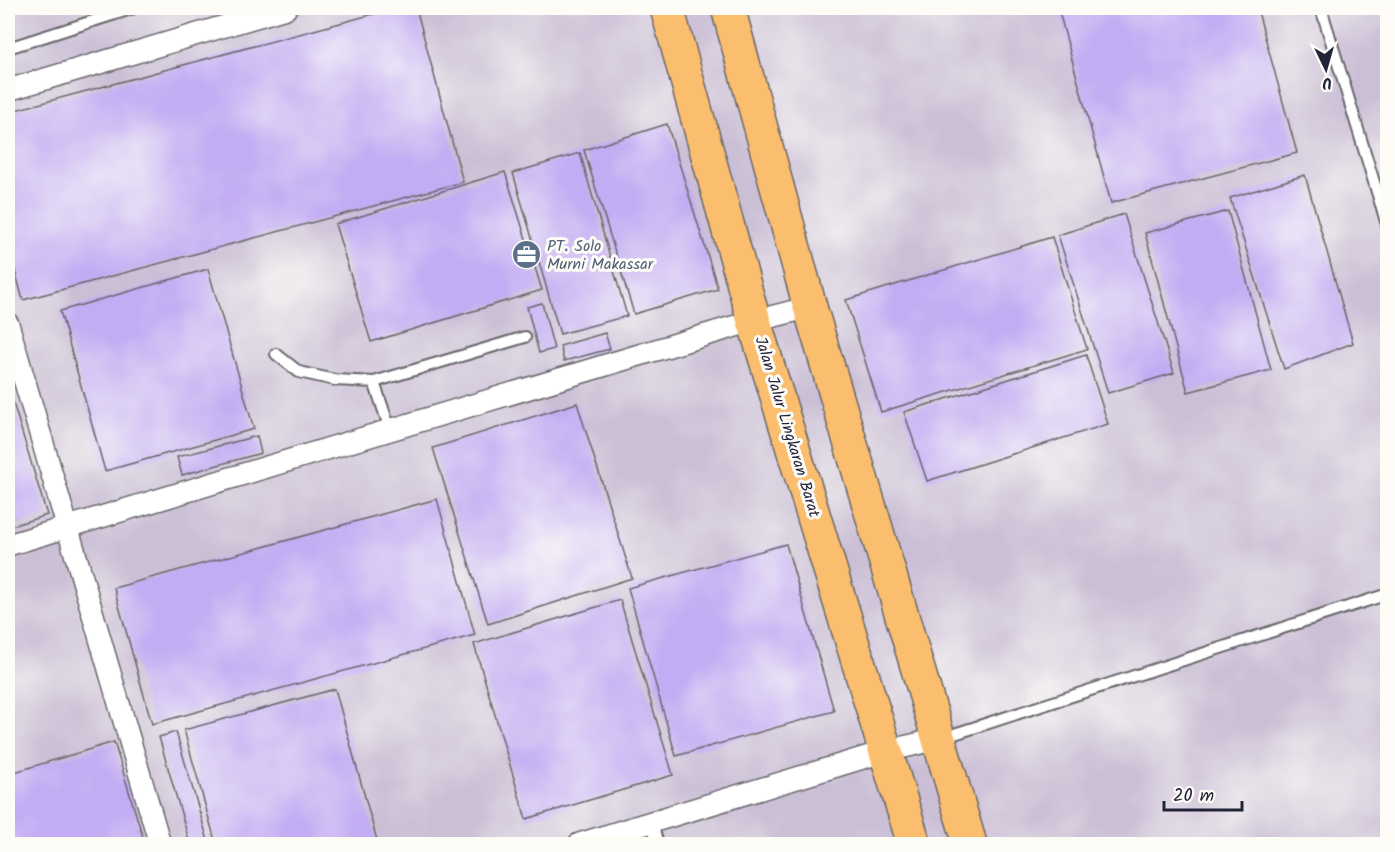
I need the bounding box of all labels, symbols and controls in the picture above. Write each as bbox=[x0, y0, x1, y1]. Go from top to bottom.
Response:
north arrow bbox=[1296, 39, 1356, 99]
text: U bbox=[1321, 70, 1333, 95]
place label: PT. Solo Murni Makassar bbox=[547, 234, 655, 277]
office icon: PT. Solo Murni Makassar bbox=[510, 239, 542, 271]
street label: Jalan Jalur Lingkaran Barat bbox=[748, 334, 827, 521]
scale bar bbox=[1164, 774, 1242, 812]
text: 20 m bbox=[1173, 782, 1214, 811]

